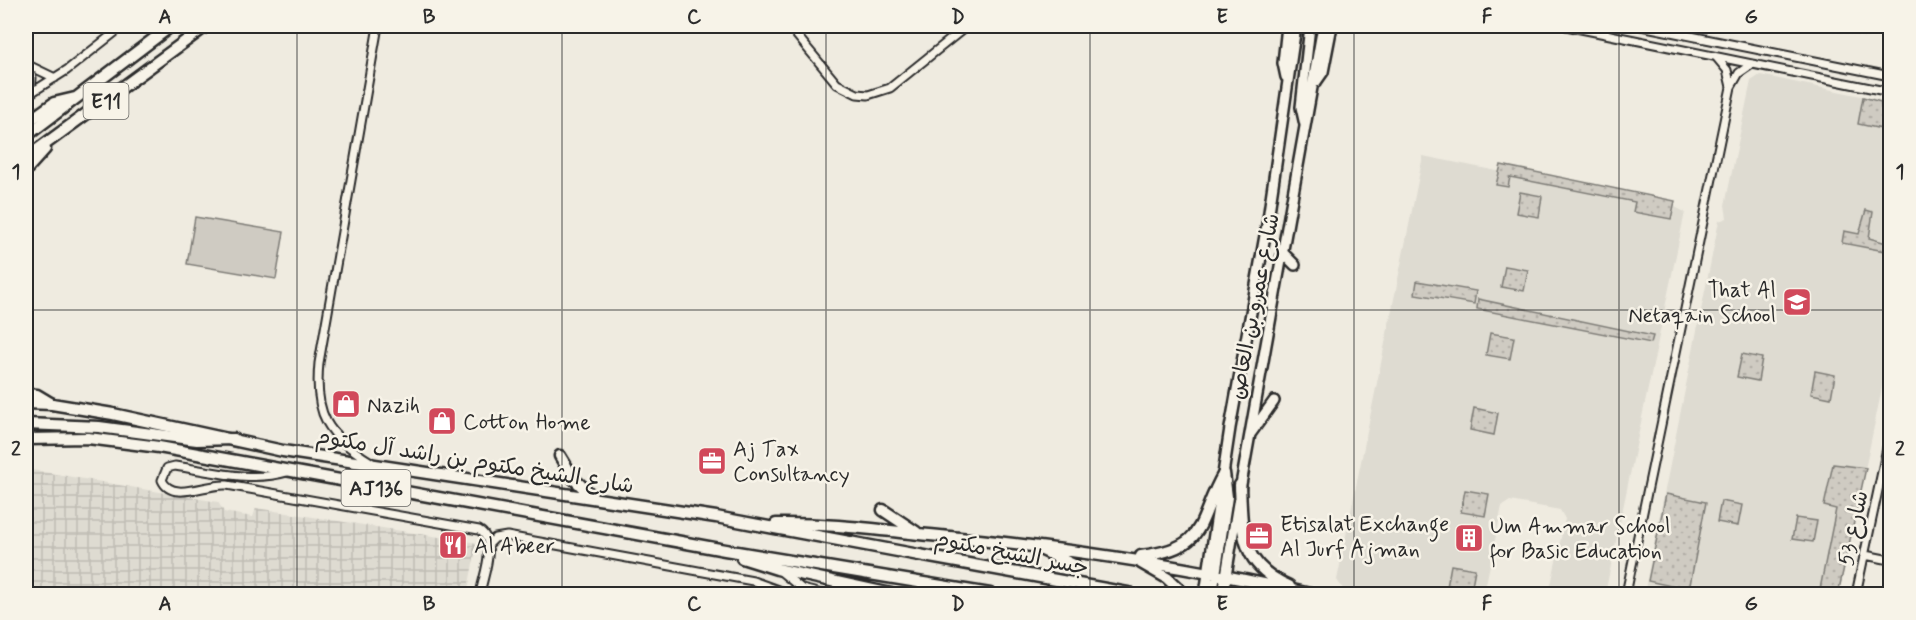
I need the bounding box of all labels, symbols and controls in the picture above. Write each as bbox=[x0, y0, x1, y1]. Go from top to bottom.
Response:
text: A bbox=[158, 4, 172, 31]
text: B bbox=[423, 4, 436, 31]
text: C bbox=[687, 4, 702, 31]
text: D bbox=[951, 4, 965, 31]
text: E bbox=[1216, 4, 1228, 31]
text: F bbox=[1482, 4, 1493, 31]
text: G bbox=[1744, 4, 1758, 31]
road number: E11 bbox=[84, 83, 128, 119]
text: 1 bbox=[12, 159, 20, 186]
text: 1 bbox=[1896, 159, 1904, 186]
street label: شارع عمرو بن العاص bbox=[1223, 211, 1287, 402]
place label: That Al Netaqain School bbox=[1628, 277, 1776, 330]
school or university icon: That Al Netaqain School bbox=[1781, 286, 1813, 318]
shop icon: Nazih bbox=[330, 388, 362, 420]
place label: Nazih bbox=[367, 392, 420, 420]
shop icon: Cotton Home bbox=[426, 405, 458, 437]
place label: Cotton Home bbox=[463, 409, 591, 437]
street label: شارع الشيخ مكتوم بن راشد آل مكتوم bbox=[313, 423, 636, 503]
text: 2 bbox=[11, 436, 21, 463]
place label: Aj Tax Consultancy bbox=[733, 436, 850, 489]
text: 2 bbox=[1895, 436, 1905, 463]
office icon: Aj Tax Consultancy bbox=[696, 445, 728, 477]
road number: AJ136 bbox=[342, 470, 410, 506]
street label: شارع 53 bbox=[1832, 488, 1876, 569]
place label: Etisalat Exchange Al Jurf Ajman bbox=[1280, 511, 1449, 565]
place label: Um Ammar School for Basic Education bbox=[1490, 513, 1671, 568]
office icon: Etisalat Exchange Al Jurf Ajman bbox=[1243, 520, 1275, 552]
building icon: Um Ammar School for Basic Education bbox=[1453, 522, 1485, 554]
street label: جسر الشيخ مكتوم bbox=[932, 525, 1091, 585]
restaurant icon: Al Abeer bbox=[437, 529, 469, 561]
place label: Al Abeer bbox=[474, 533, 555, 561]
text: A bbox=[158, 591, 172, 618]
text: B bbox=[423, 591, 436, 618]
text: C bbox=[687, 591, 702, 618]
text: D bbox=[951, 591, 965, 618]
text: E bbox=[1216, 591, 1228, 618]
text: F bbox=[1482, 591, 1493, 618]
text: G bbox=[1744, 591, 1758, 618]

